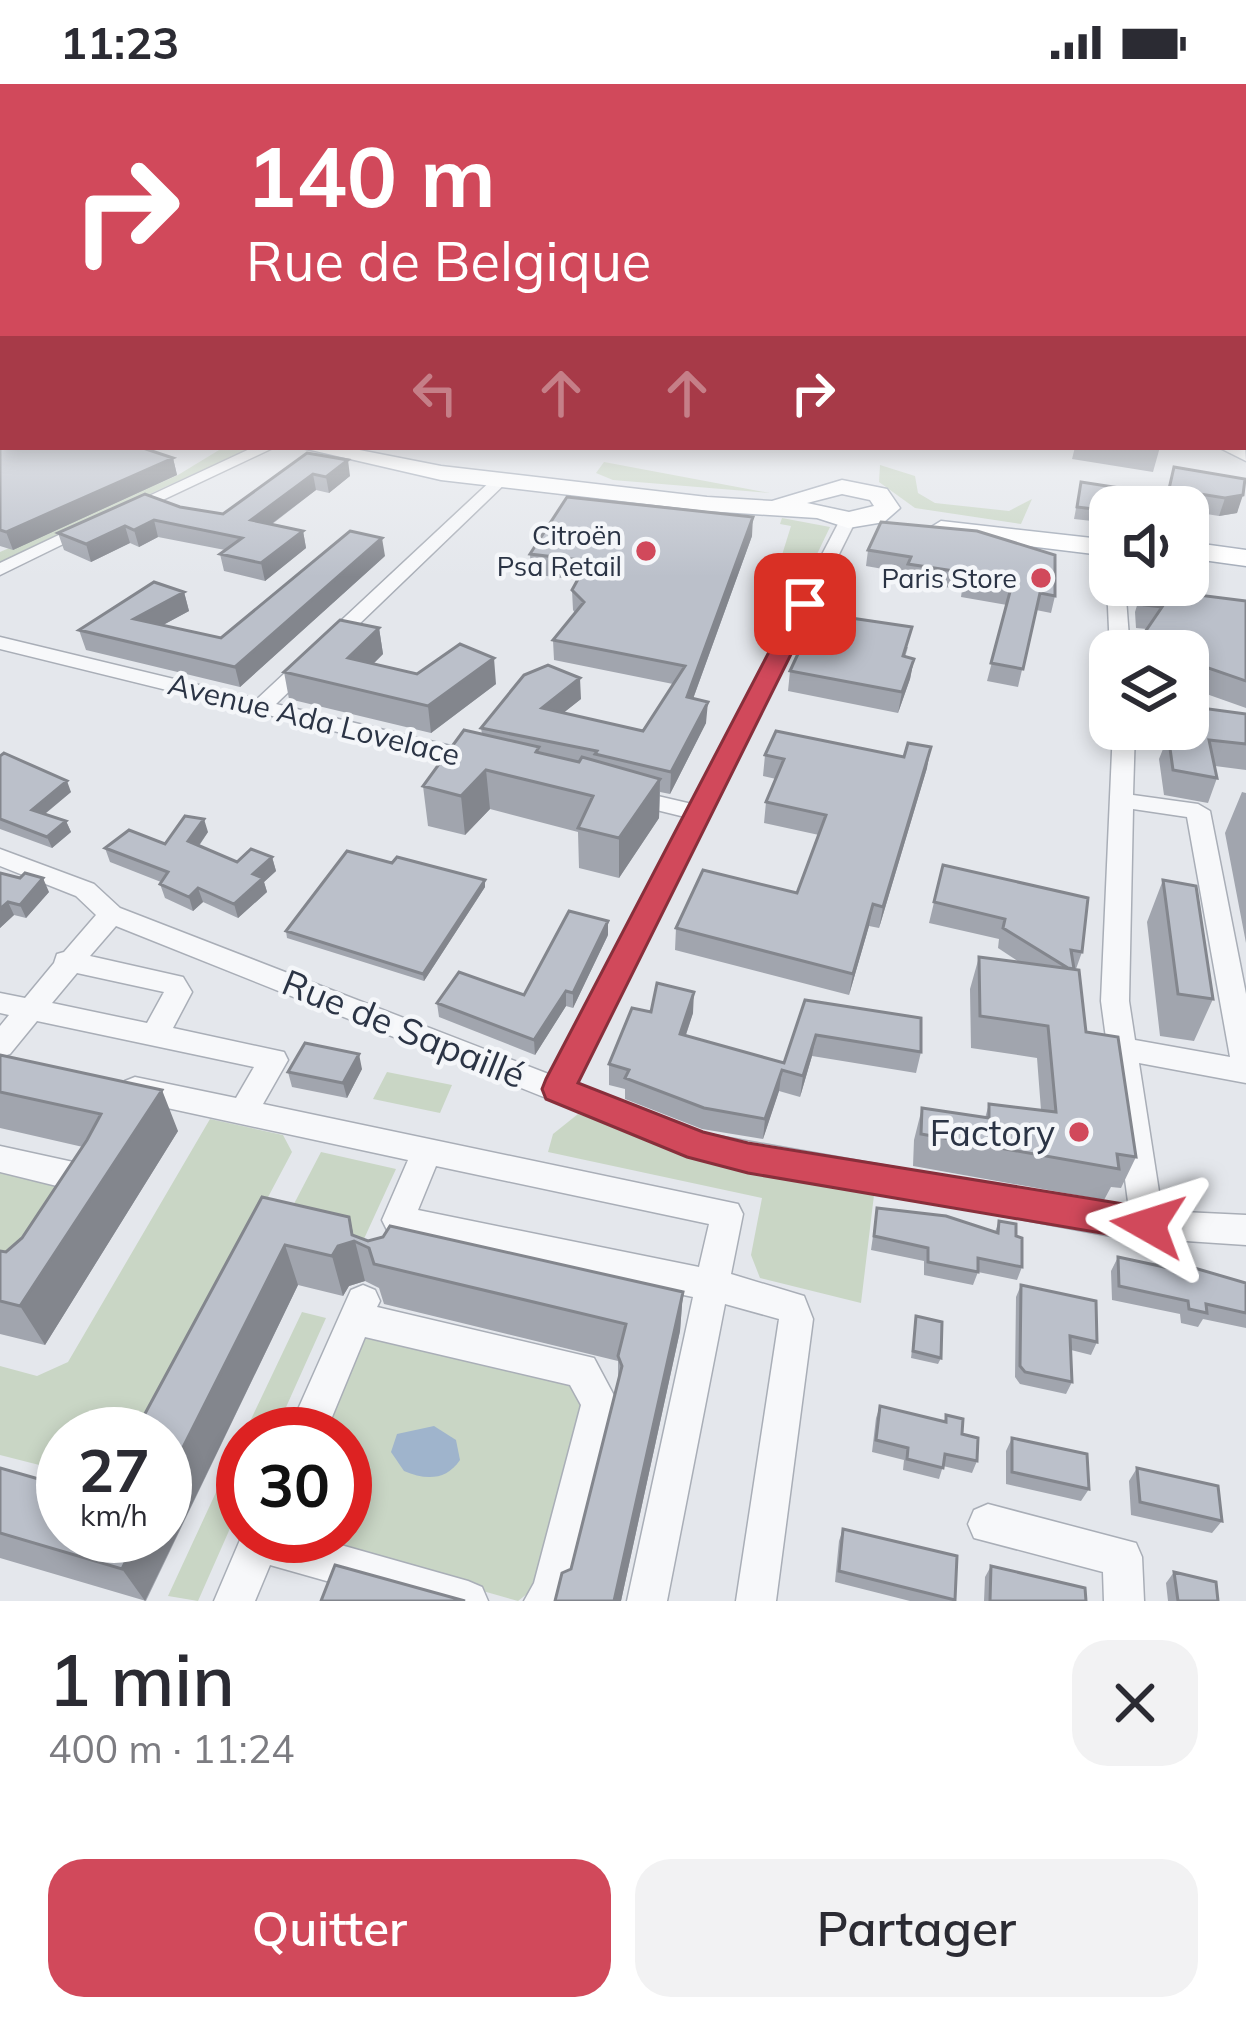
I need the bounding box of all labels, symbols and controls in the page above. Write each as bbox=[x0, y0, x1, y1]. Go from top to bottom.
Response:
text: 11:23 bbox=[60, 14, 179, 70]
text: 140 m bbox=[246, 123, 496, 228]
icon: right bbox=[48, 132, 204, 288]
text: Rue de Belgique bbox=[246, 227, 651, 295]
icon: left bbox=[402, 360, 468, 426]
icon: ahead bbox=[528, 360, 594, 426]
icon: ahead bbox=[654, 360, 720, 426]
icon: right bbox=[780, 360, 846, 426]
map controls bbox=[1089, 486, 1209, 750]
button: sound bbox=[1089, 486, 1209, 606]
place label: Citroën Psa Retail bbox=[497, 518, 622, 583]
marker: Citroën Psa Retail bbox=[633, 538, 659, 564]
pin bbox=[754, 553, 856, 655]
place label: Paris Store bbox=[881, 561, 1017, 595]
marker: Paris Store bbox=[1028, 565, 1054, 591]
icon: arrive bbox=[772, 571, 838, 637]
button: layers bbox=[1089, 630, 1209, 750]
street label: Avenue Ada Lovelace bbox=[164, 664, 464, 774]
street label: Rue de Sapaillé bbox=[276, 959, 532, 1097]
place label: Factory bbox=[930, 1110, 1055, 1155]
marker: Factory bbox=[1066, 1119, 1092, 1145]
position arrow bbox=[1085, 1162, 1211, 1288]
speed limit sign: 30 bbox=[216, 1407, 372, 1563]
text: 27 bbox=[78, 1432, 150, 1507]
text: km/h bbox=[80, 1496, 148, 1534]
text: 1 min bbox=[48, 1634, 235, 1724]
button: close bbox=[1072, 1640, 1198, 1766]
text: 400 m · 11:24 bbox=[48, 1724, 294, 1773]
button: Quitter bbox=[48, 1859, 611, 1997]
button: Partager bbox=[635, 1859, 1198, 1997]

